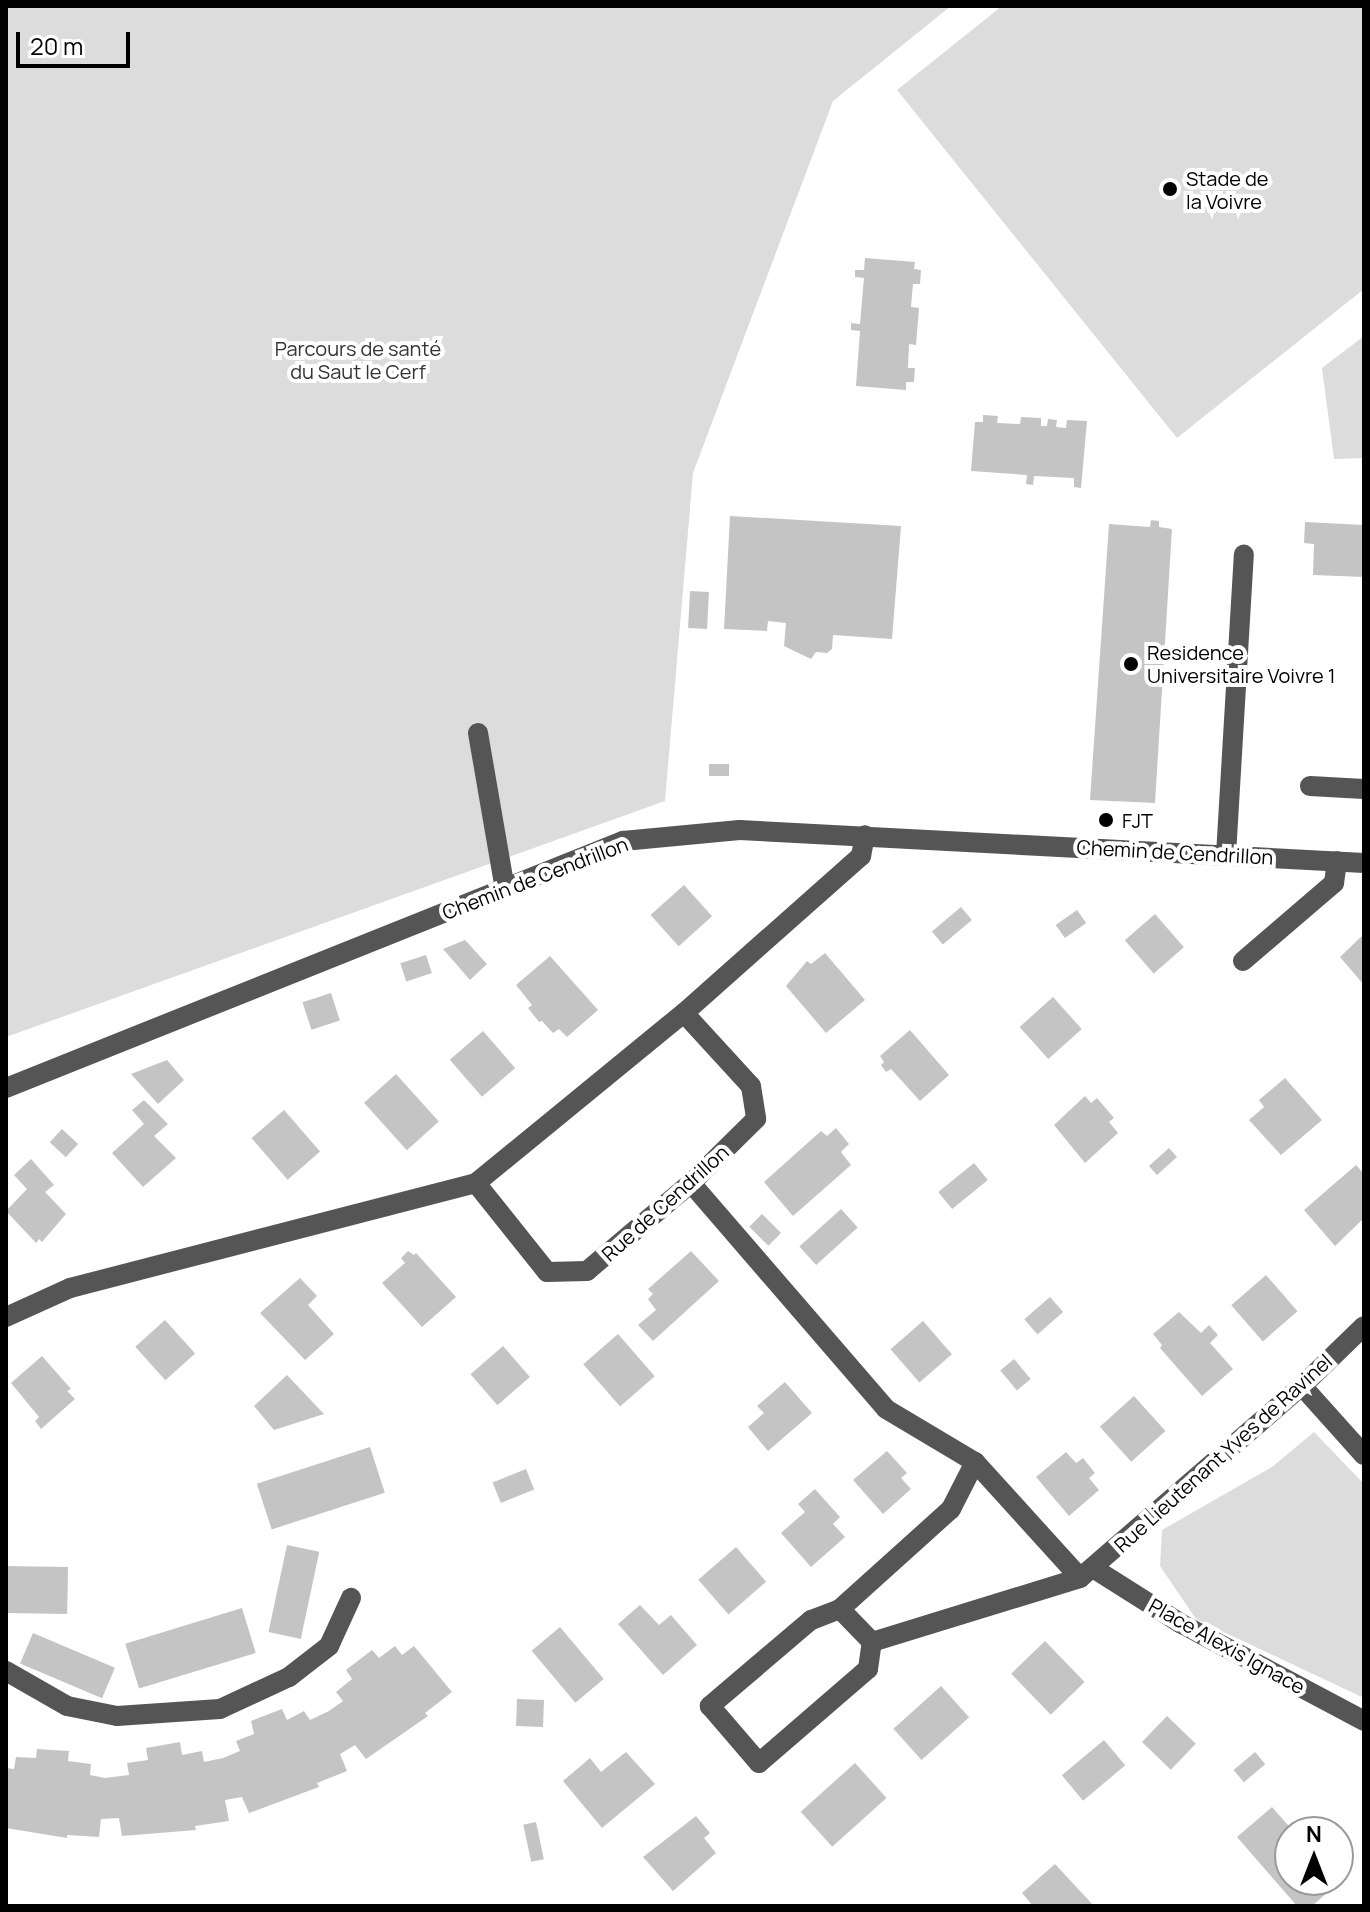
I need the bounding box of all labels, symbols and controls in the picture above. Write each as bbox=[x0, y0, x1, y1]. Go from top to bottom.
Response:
scale bar bbox=[20, 16, 134, 66]
text: 20 m bbox=[30, 29, 83, 62]
place label: Stade de la Voivre bbox=[1186, 166, 1269, 213]
marker: Stade de la Voivre bbox=[1161, 180, 1179, 198]
park label: Parcours de santé du Saut le Cerf bbox=[275, 336, 441, 383]
place label: Residence Universitaire Voivre 1 bbox=[1147, 640, 1336, 687]
marker: Residence Universitaire Voivre 1 bbox=[1122, 655, 1140, 673]
place label: FJT bbox=[1122, 808, 1153, 832]
marker: FJT bbox=[1097, 811, 1115, 829]
street label: Chemin de Cendrillon bbox=[439, 832, 631, 924]
street label: Chemin de Cendrillon bbox=[1076, 835, 1274, 869]
street label: Rue de Cendrillon bbox=[597, 1140, 733, 1266]
street label: Rue Lieutenant Yves de Ravinel bbox=[1109, 1349, 1337, 1557]
street label: Place Alexis Ignace bbox=[1145, 1593, 1309, 1699]
north arrow bbox=[1274, 1816, 1354, 1896]
text: N bbox=[1306, 1819, 1322, 1849]

